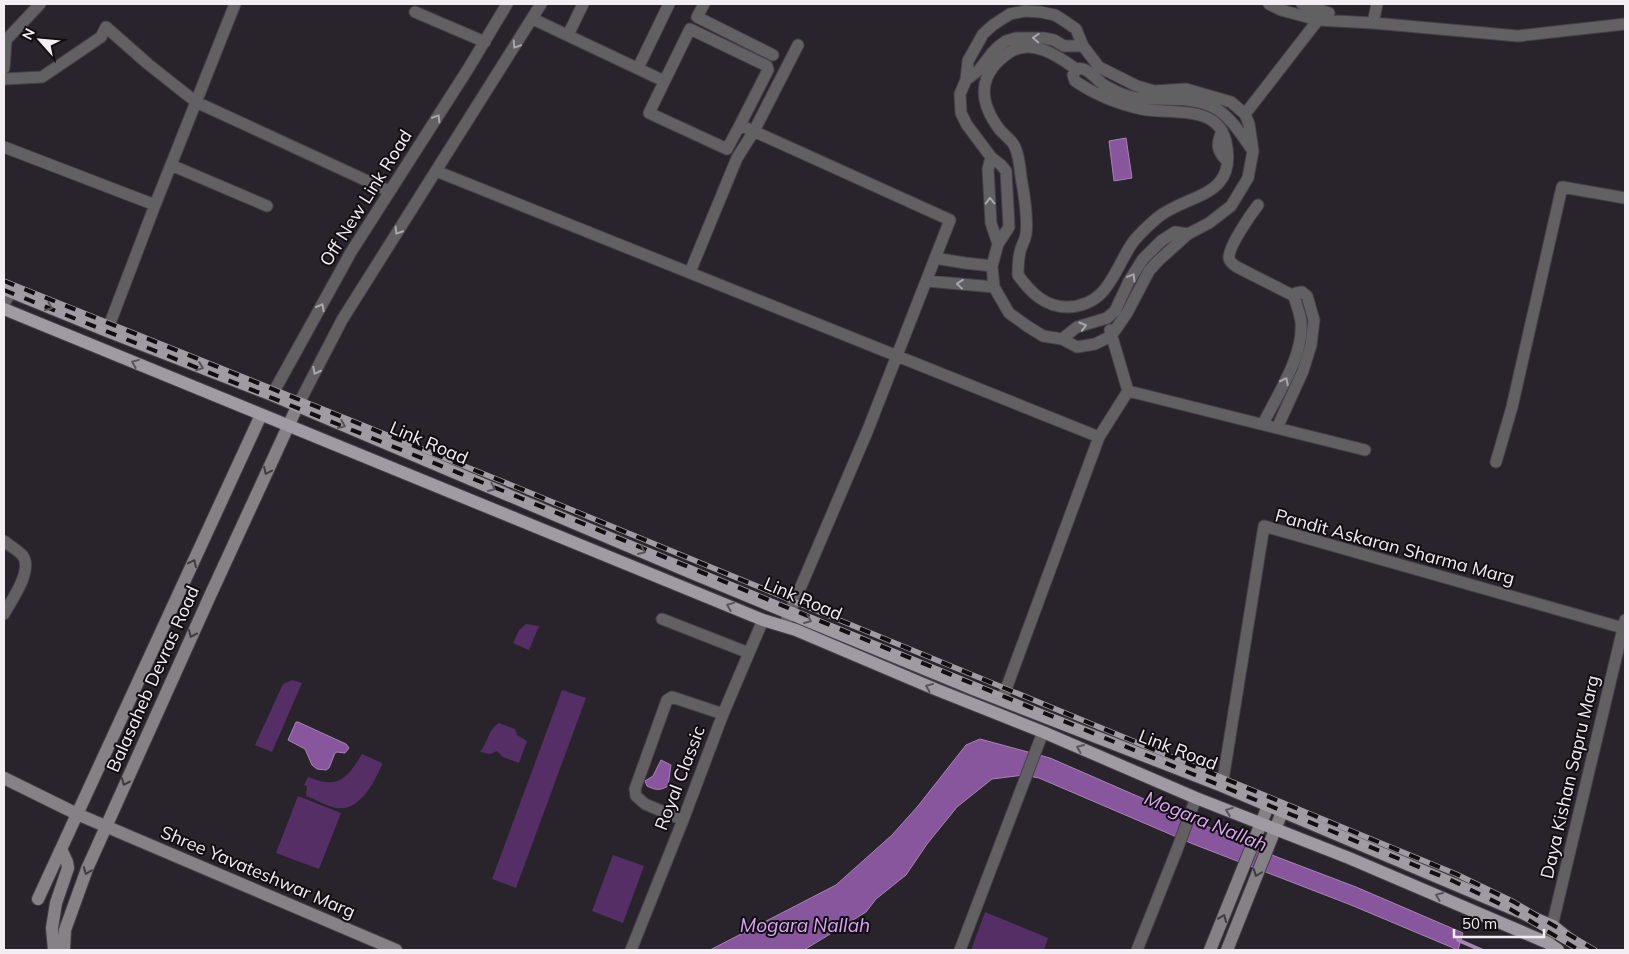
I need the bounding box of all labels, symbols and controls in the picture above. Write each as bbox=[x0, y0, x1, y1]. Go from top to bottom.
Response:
north arrow bbox=[15, 15, 65, 65]
text: N bbox=[18, 25, 39, 43]
one-way arrow bbox=[1032, 32, 1040, 43]
one-way arrow bbox=[512, 40, 522, 49]
one-way arrow bbox=[430, 115, 440, 124]
street label: Off New Link Road bbox=[314, 125, 417, 270]
one-way arrow bbox=[985, 197, 995, 204]
one-way arrow bbox=[395, 226, 405, 235]
one-way arrow bbox=[1126, 273, 1136, 282]
one-way arrow bbox=[956, 279, 964, 290]
one-way arrow bbox=[44, 301, 53, 312]
one-way arrow bbox=[315, 303, 325, 312]
one-way arrow bbox=[1079, 321, 1087, 331]
one-way arrow bbox=[131, 359, 140, 369]
one-way arrow bbox=[195, 361, 204, 372]
one-way arrow bbox=[312, 366, 322, 375]
one-way arrow bbox=[1279, 377, 1289, 386]
street label: Link Road bbox=[387, 416, 472, 469]
one-way arrow bbox=[337, 419, 346, 430]
one-way arrow bbox=[263, 466, 274, 475]
one-way arrow bbox=[487, 482, 496, 493]
street label: Pandit Askaran Sharma Marg bbox=[1273, 503, 1517, 590]
one-way arrow bbox=[637, 545, 646, 556]
one-way arrow bbox=[187, 559, 198, 568]
street label: Link Road bbox=[761, 572, 846, 625]
street label: Balasaheb Devras Road bbox=[101, 582, 204, 775]
one-way arrow bbox=[726, 602, 735, 612]
one-way arrow bbox=[803, 614, 812, 625]
one-way arrow bbox=[188, 629, 199, 638]
street label: Daya Kishan Sapru Marg bbox=[1535, 673, 1604, 881]
one-way arrow bbox=[925, 682, 934, 693]
street label: Royal Classic bbox=[649, 722, 710, 833]
street label: Link Road bbox=[1135, 724, 1221, 775]
one-way arrow bbox=[1076, 743, 1085, 754]
one-way arrow bbox=[121, 777, 132, 786]
water label: Mogara Nallah bbox=[1141, 785, 1271, 857]
one-way arrow bbox=[1225, 807, 1234, 817]
street label: Shree Yavateshwar Marg bbox=[157, 820, 359, 923]
one-way arrow bbox=[83, 866, 93, 874]
one-way arrow bbox=[1253, 868, 1263, 877]
one-way arrow bbox=[1435, 892, 1444, 903]
scale bar bbox=[1454, 906, 1544, 938]
water label: Mogara Nallah bbox=[740, 913, 870, 937]
text: 50 m bbox=[1462, 914, 1497, 933]
one-way arrow bbox=[1217, 915, 1227, 923]

